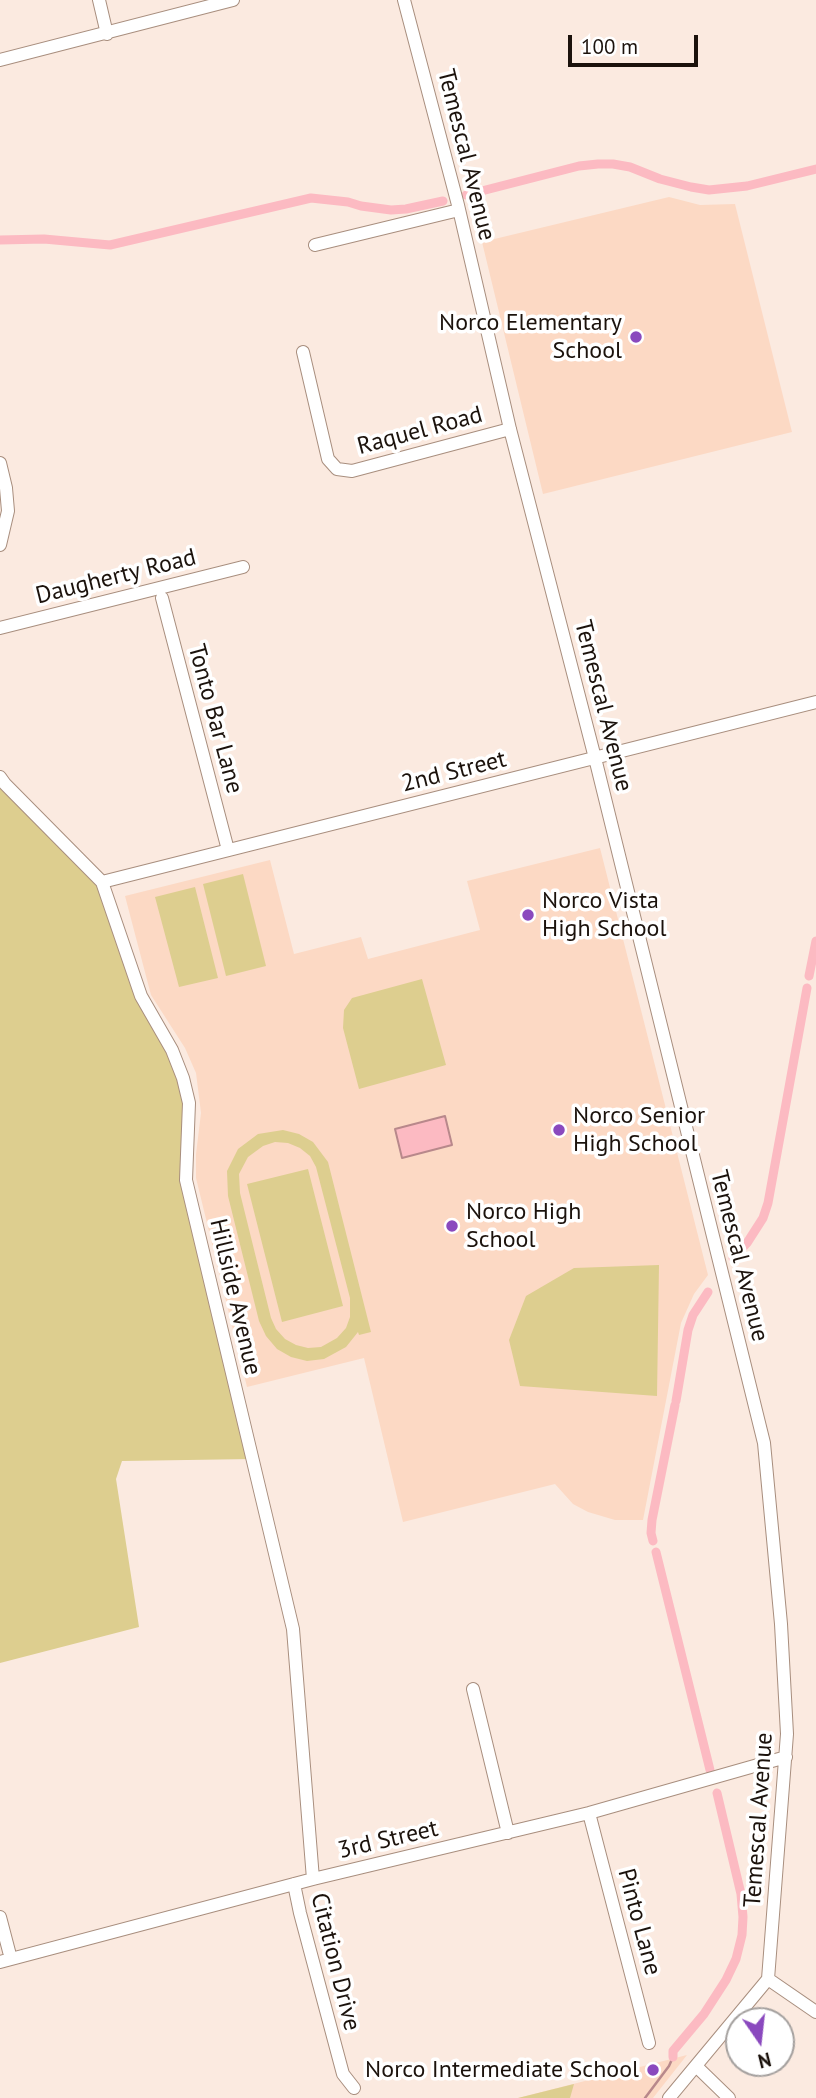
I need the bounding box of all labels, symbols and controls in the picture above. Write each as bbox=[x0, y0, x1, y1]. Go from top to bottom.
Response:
scale bar bbox=[571, 21, 700, 65]
text: 100 m bbox=[581, 33, 638, 60]
street label: Temescal Avenue bbox=[431, 66, 501, 244]
place label: Norco Elementary School bbox=[439, 309, 622, 365]
marker: Norco Elementary School bbox=[628, 329, 644, 345]
street label: Raquel Road bbox=[354, 401, 486, 461]
street label: Daugherty Road bbox=[33, 543, 199, 611]
street label: Temescal Avenue bbox=[568, 617, 638, 795]
street label: Tonto Bar Lane bbox=[181, 641, 249, 797]
street label: 2nd Street bbox=[399, 745, 509, 799]
place label: Norco Vista High School bbox=[542, 887, 666, 943]
marker: Norco Vista High School bbox=[520, 907, 536, 923]
place label: Norco Senior High School bbox=[573, 1102, 705, 1158]
marker: Norco Senior High School bbox=[551, 1122, 567, 1138]
street label: Temescal Avenue bbox=[704, 1167, 774, 1345]
place label: Norco High School bbox=[466, 1198, 581, 1254]
street label: Hillside Avenue bbox=[203, 1216, 267, 1378]
marker: Norco High School bbox=[444, 1218, 460, 1234]
street label: Temescal Avenue bbox=[739, 1732, 779, 1908]
street label: 3rd Street bbox=[335, 1815, 441, 1865]
street label: Pinto Lane bbox=[611, 1865, 667, 1979]
street label: Citation Drive bbox=[304, 1890, 366, 2034]
north arrow bbox=[725, 2007, 795, 2077]
text: N bbox=[756, 2047, 774, 2074]
place label: Norco Intermediate School bbox=[365, 2056, 639, 2084]
marker: Norco Intermediate School bbox=[645, 2062, 661, 2078]

